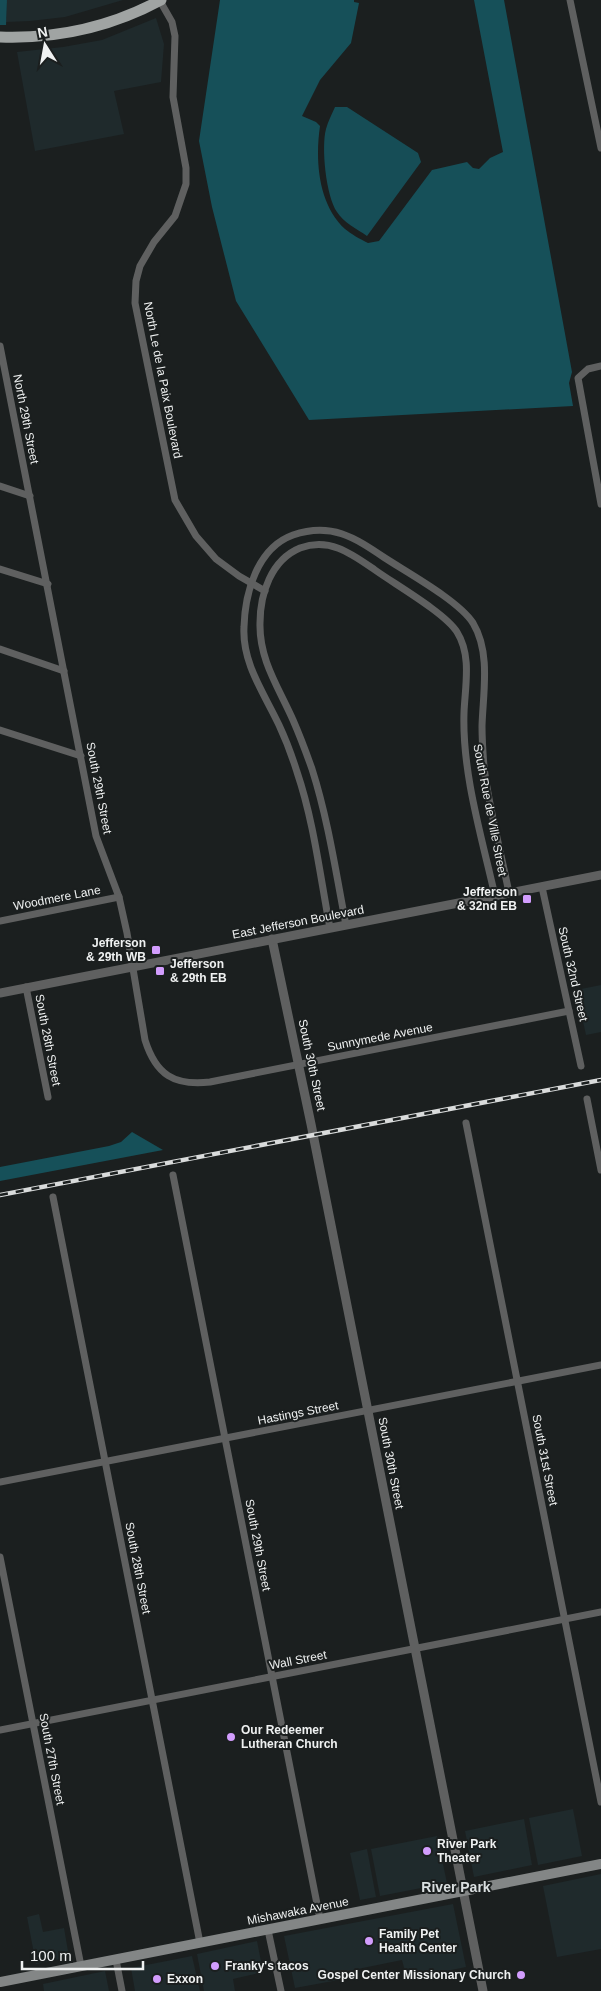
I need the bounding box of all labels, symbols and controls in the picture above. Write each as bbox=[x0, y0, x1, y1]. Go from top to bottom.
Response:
north arrow bbox=[20, 20, 70, 70]
text: N bbox=[36, 23, 49, 41]
street label: North Le de la Paix Boulevard bbox=[141, 300, 185, 460]
street label: North 29th Street bbox=[10, 373, 42, 466]
street label: South 29th Street bbox=[83, 741, 115, 836]
street label: South Rue de Ville Street bbox=[470, 743, 510, 878]
street label: Woodmere Lane bbox=[12, 883, 102, 913]
place label: Jefferson & 32nd EB bbox=[457, 885, 517, 913]
marker: Jefferson & 32nd EB bbox=[521, 893, 533, 905]
street label: East Jefferson Boulevard bbox=[231, 902, 365, 942]
street label: South 32nd Street bbox=[555, 925, 591, 1023]
place label: Jefferson & 29th WB bbox=[86, 936, 146, 964]
marker: Jefferson & 29th WB bbox=[150, 944, 162, 956]
place label: Jefferson & 29th EB bbox=[170, 957, 227, 985]
marker: Jefferson & 29th EB bbox=[154, 965, 166, 977]
street label: South 28th Street bbox=[32, 993, 64, 1088]
street label: South 30th Street bbox=[295, 1018, 329, 1113]
street label: Sunnymede Avenue bbox=[326, 1020, 434, 1054]
street label: Hastings Street bbox=[256, 1398, 340, 1428]
street label: South 31st Street bbox=[529, 1413, 561, 1507]
street label: South 30th Street bbox=[375, 1416, 407, 1511]
street label: South 29th Street bbox=[242, 1498, 274, 1593]
street label: South 28th Street bbox=[122, 1521, 154, 1616]
street label: Wall Street bbox=[268, 1647, 329, 1672]
street label: South 27th Street bbox=[36, 1712, 68, 1807]
place label: Our Redeemer Lutheran Church bbox=[241, 1723, 338, 1751]
marker: Our Redeemer Lutheran Church bbox=[225, 1731, 237, 1743]
place label: River Park Theater bbox=[437, 1837, 497, 1865]
marker: River Park Theater bbox=[421, 1845, 433, 1857]
district label: River Park bbox=[421, 1879, 491, 1895]
street label: Mishawaka Avenue bbox=[246, 1894, 350, 1928]
place label: Family Pet Health Center bbox=[379, 1927, 457, 1955]
marker: Family Pet Health Center bbox=[363, 1935, 375, 1947]
scale bar bbox=[22, 1938, 144, 1970]
text: 100 m bbox=[30, 1947, 72, 1964]
place label: Franky's tacos bbox=[225, 1959, 309, 1973]
marker: Franky's tacos bbox=[209, 1960, 221, 1972]
place label: Gospel Center Missionary Church bbox=[318, 1968, 511, 1982]
marker: Gospel Center Missionary Church bbox=[515, 1969, 527, 1981]
place label: Exxon bbox=[167, 1972, 203, 1986]
marker: Exxon bbox=[151, 1973, 163, 1985]

